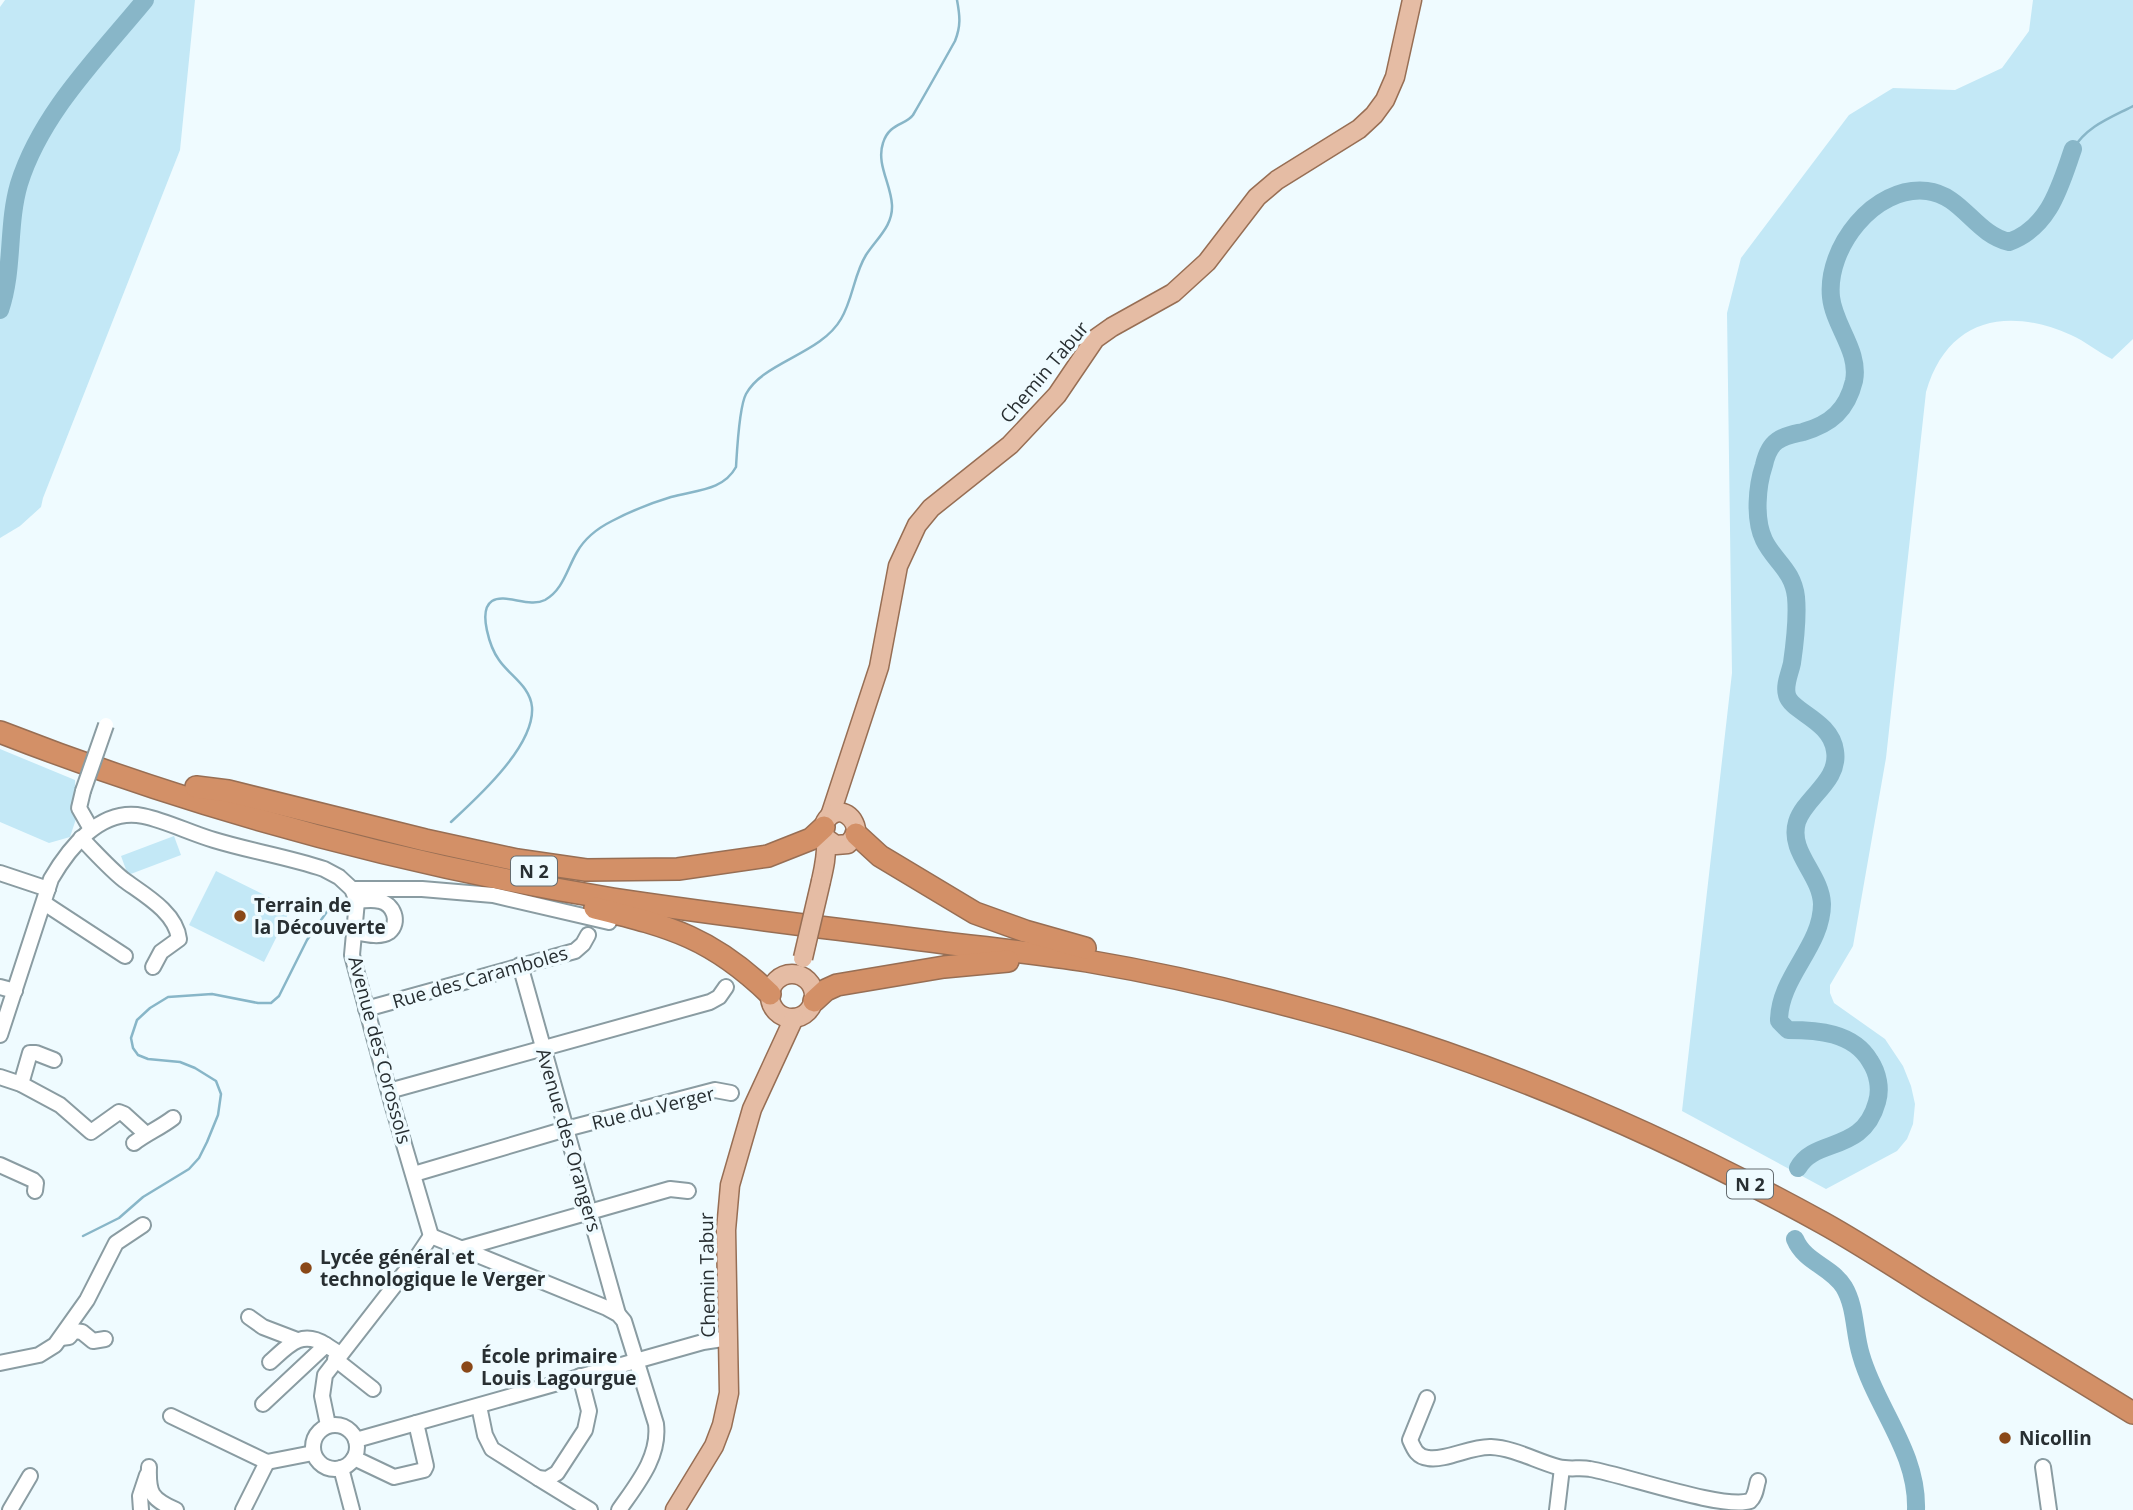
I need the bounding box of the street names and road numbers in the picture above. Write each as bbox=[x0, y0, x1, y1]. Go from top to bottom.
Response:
street label: Chemin Tabur bbox=[994, 315, 1094, 428]
road number: N 2 bbox=[511, 856, 557, 886]
street label: Rue des Caramboles bbox=[389, 940, 571, 1014]
street label: Avenue des Corossols bbox=[342, 953, 418, 1147]
street label: Avenue des Orangers bbox=[530, 1045, 608, 1235]
street label: Rue du Verger bbox=[589, 1080, 717, 1136]
road number: N 2 bbox=[1727, 1170, 1773, 1198]
street label: Chemin Tabur bbox=[693, 1212, 721, 1338]

